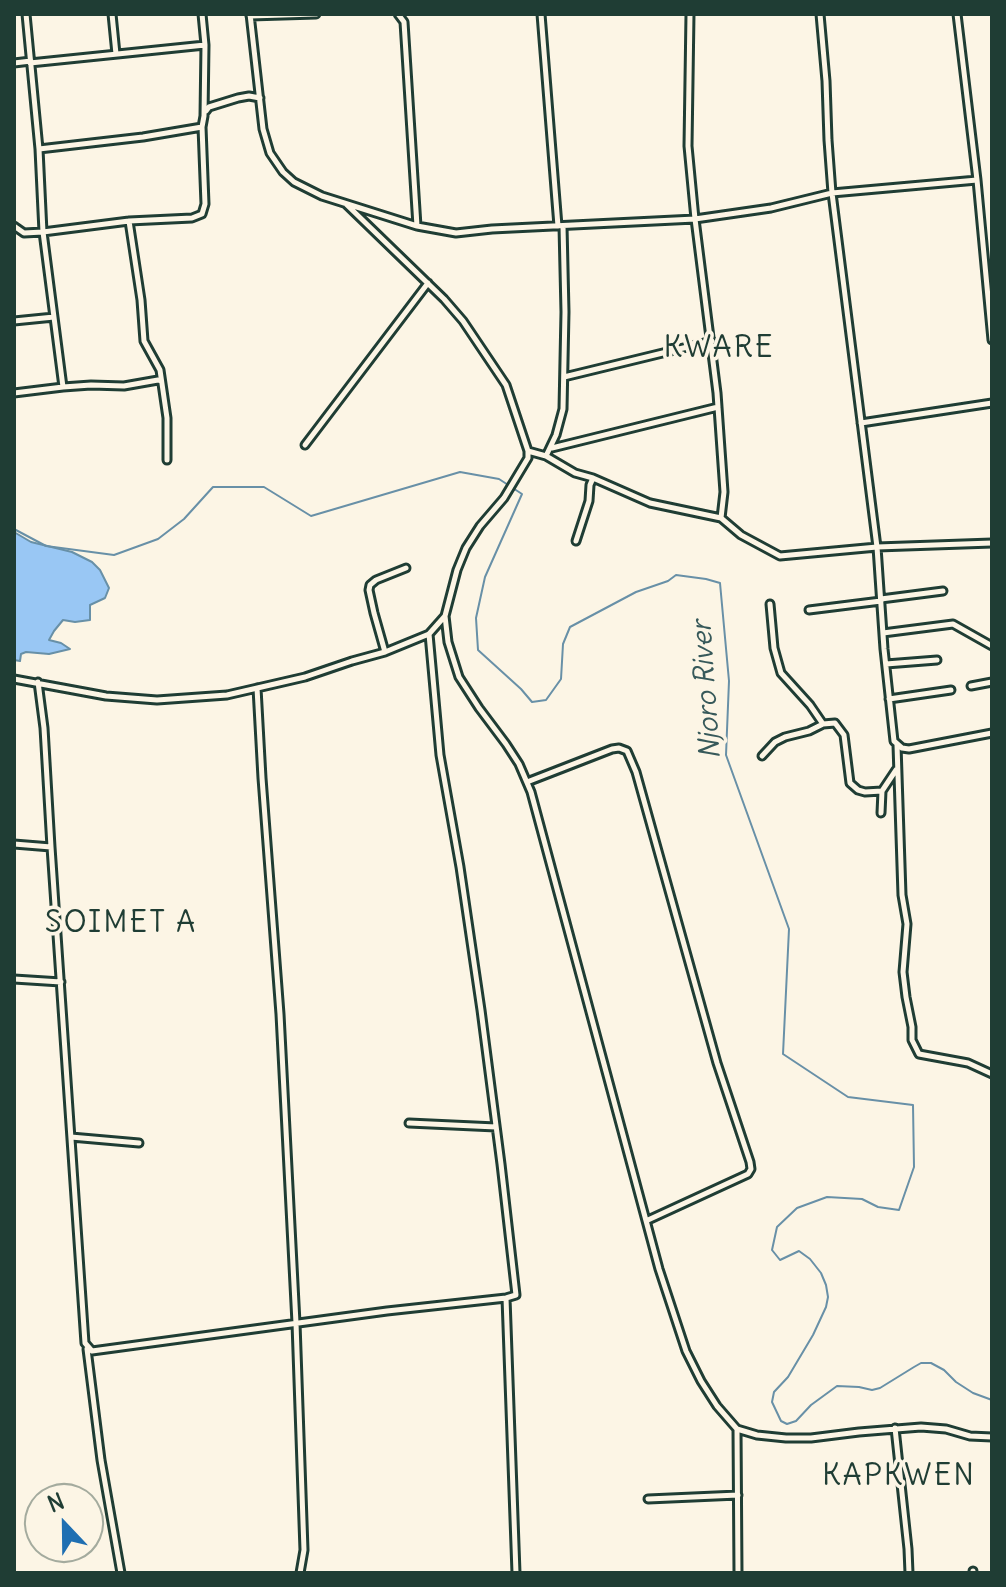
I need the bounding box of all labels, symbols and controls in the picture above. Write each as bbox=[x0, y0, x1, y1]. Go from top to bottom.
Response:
district label: KWARE bbox=[663, 330, 775, 366]
water label: Njoro River bbox=[685, 620, 729, 760]
district label: SOIMET A bbox=[45, 905, 197, 941]
district label: KAPKWEN bbox=[822, 1458, 976, 1494]
north arrow bbox=[24, 1483, 104, 1563]
text: N bbox=[43, 1487, 68, 1518]

